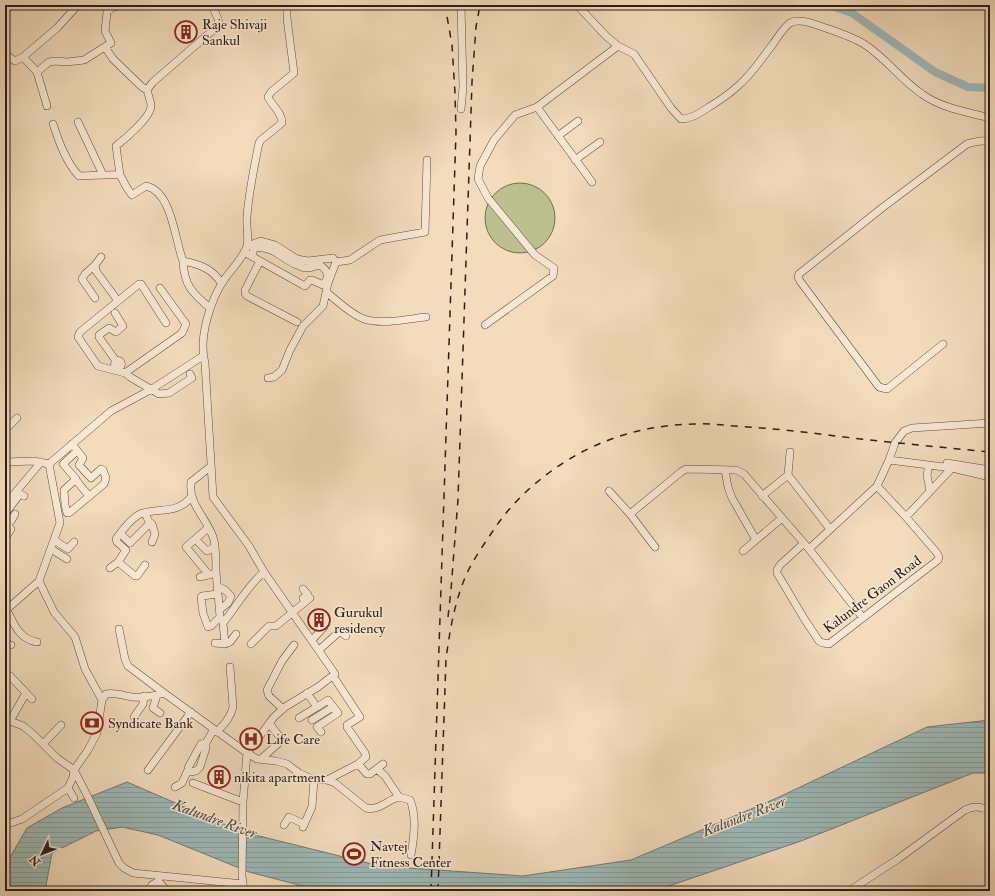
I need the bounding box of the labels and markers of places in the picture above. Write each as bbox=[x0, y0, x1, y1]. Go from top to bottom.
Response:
place label: Raje Shivaji Sankul bbox=[202, 16, 268, 49]
building icon: Raje Shivaji Sankul bbox=[173, 19, 199, 45]
place label: Gurukul residency bbox=[334, 604, 386, 638]
building icon: Gurukul residency bbox=[306, 607, 332, 633]
bank icon: Syndicate Bank bbox=[79, 710, 105, 736]
place label: Syndicate Bank bbox=[108, 715, 193, 733]
hospital icon: Life Care bbox=[238, 726, 264, 752]
place label: Life Care bbox=[266, 731, 320, 748]
building icon: nikita apartment bbox=[206, 764, 232, 790]
place label: nikita apartment bbox=[234, 769, 326, 787]
place label: Navtej Fitness Center bbox=[370, 838, 452, 871]
sports icon: Navtej Fitness Center bbox=[341, 841, 367, 867]

